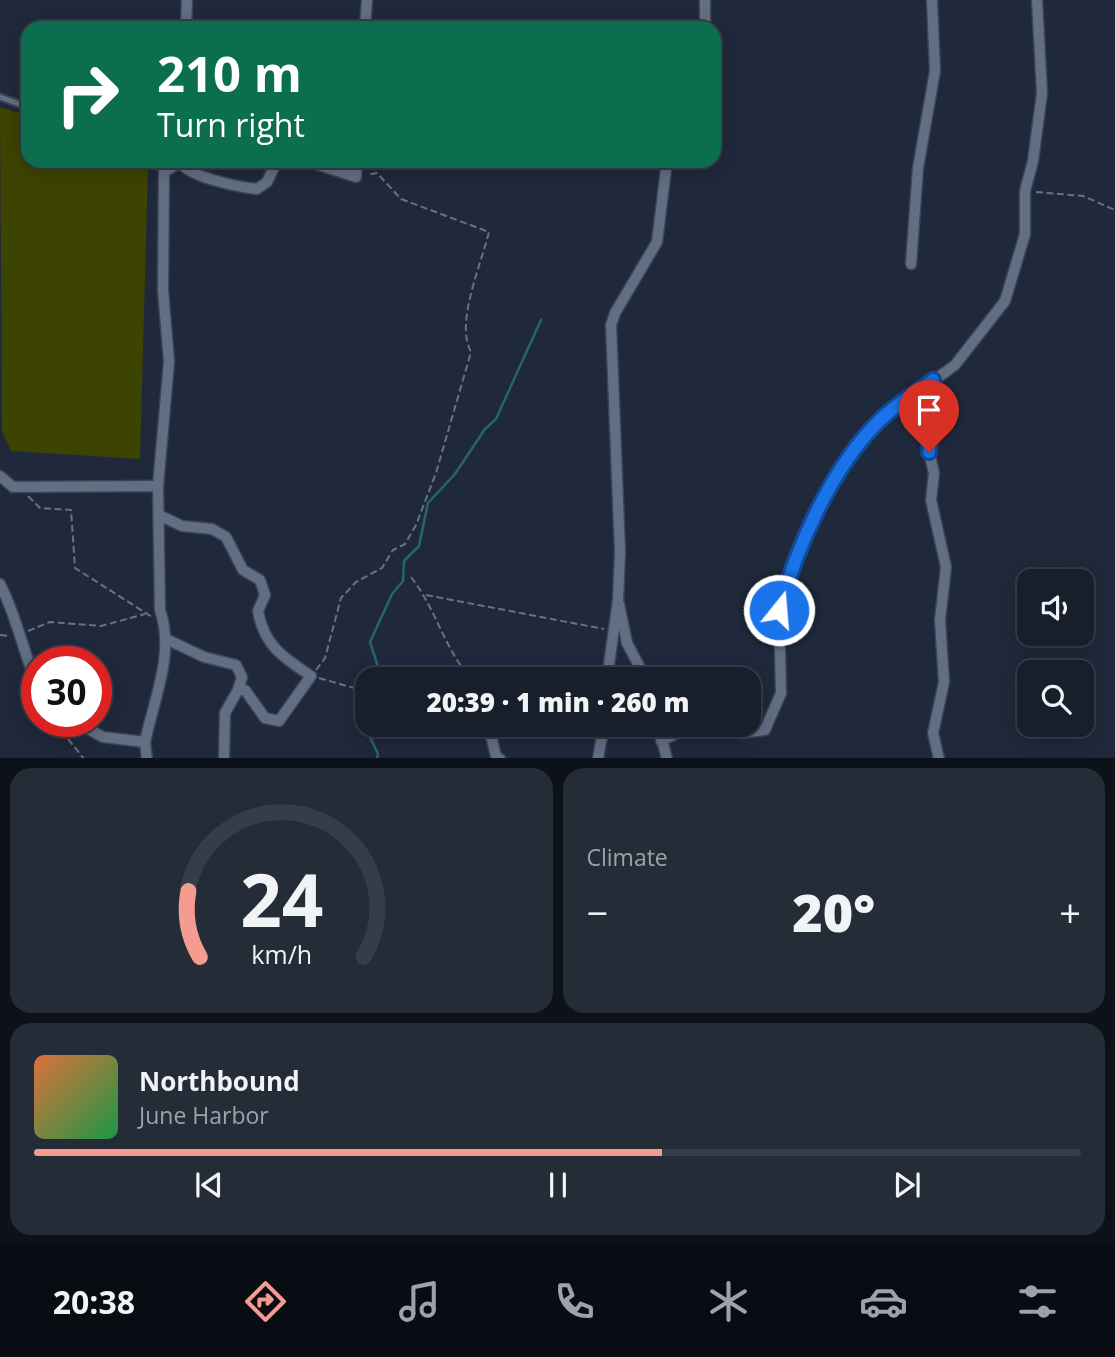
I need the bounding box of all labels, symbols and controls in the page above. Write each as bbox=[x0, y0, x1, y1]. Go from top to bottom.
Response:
text: 210 m bbox=[157, 40, 302, 106]
icon: right bbox=[42, 49, 133, 140]
text: Turn right bbox=[157, 103, 305, 146]
pin bbox=[899, 380, 959, 452]
icon: arrive bbox=[910, 391, 948, 429]
map controls bbox=[1017, 569, 1094, 737]
button: sound bbox=[1017, 569, 1094, 646]
position arrow bbox=[742, 573, 816, 647]
speed limit sign: 30 bbox=[21, 646, 112, 737]
button: search bbox=[1017, 660, 1094, 737]
text: 20:39 · 1 min · 260 m bbox=[427, 684, 689, 720]
text: Climate bbox=[587, 841, 668, 873]
text: 24 bbox=[240, 849, 323, 948]
text: 20° bbox=[792, 876, 875, 947]
text: − bbox=[587, 886, 608, 938]
text: + bbox=[1059, 886, 1081, 938]
text: km/h bbox=[251, 936, 312, 970]
text: Northbound bbox=[139, 1063, 300, 1099]
text: June Harbor bbox=[139, 1099, 269, 1131]
icon: previous bbox=[190, 1166, 228, 1204]
icon: pause bbox=[539, 1166, 577, 1204]
icon: next bbox=[888, 1166, 926, 1204]
icon: directions bbox=[241, 1277, 290, 1326]
icon: music bbox=[395, 1277, 444, 1326]
icon: phone bbox=[550, 1277, 599, 1326]
icon: climate bbox=[704, 1277, 753, 1326]
icon: car bbox=[859, 1277, 908, 1326]
icon: filters bbox=[1013, 1277, 1062, 1326]
text: 20:38 bbox=[53, 1280, 135, 1323]

